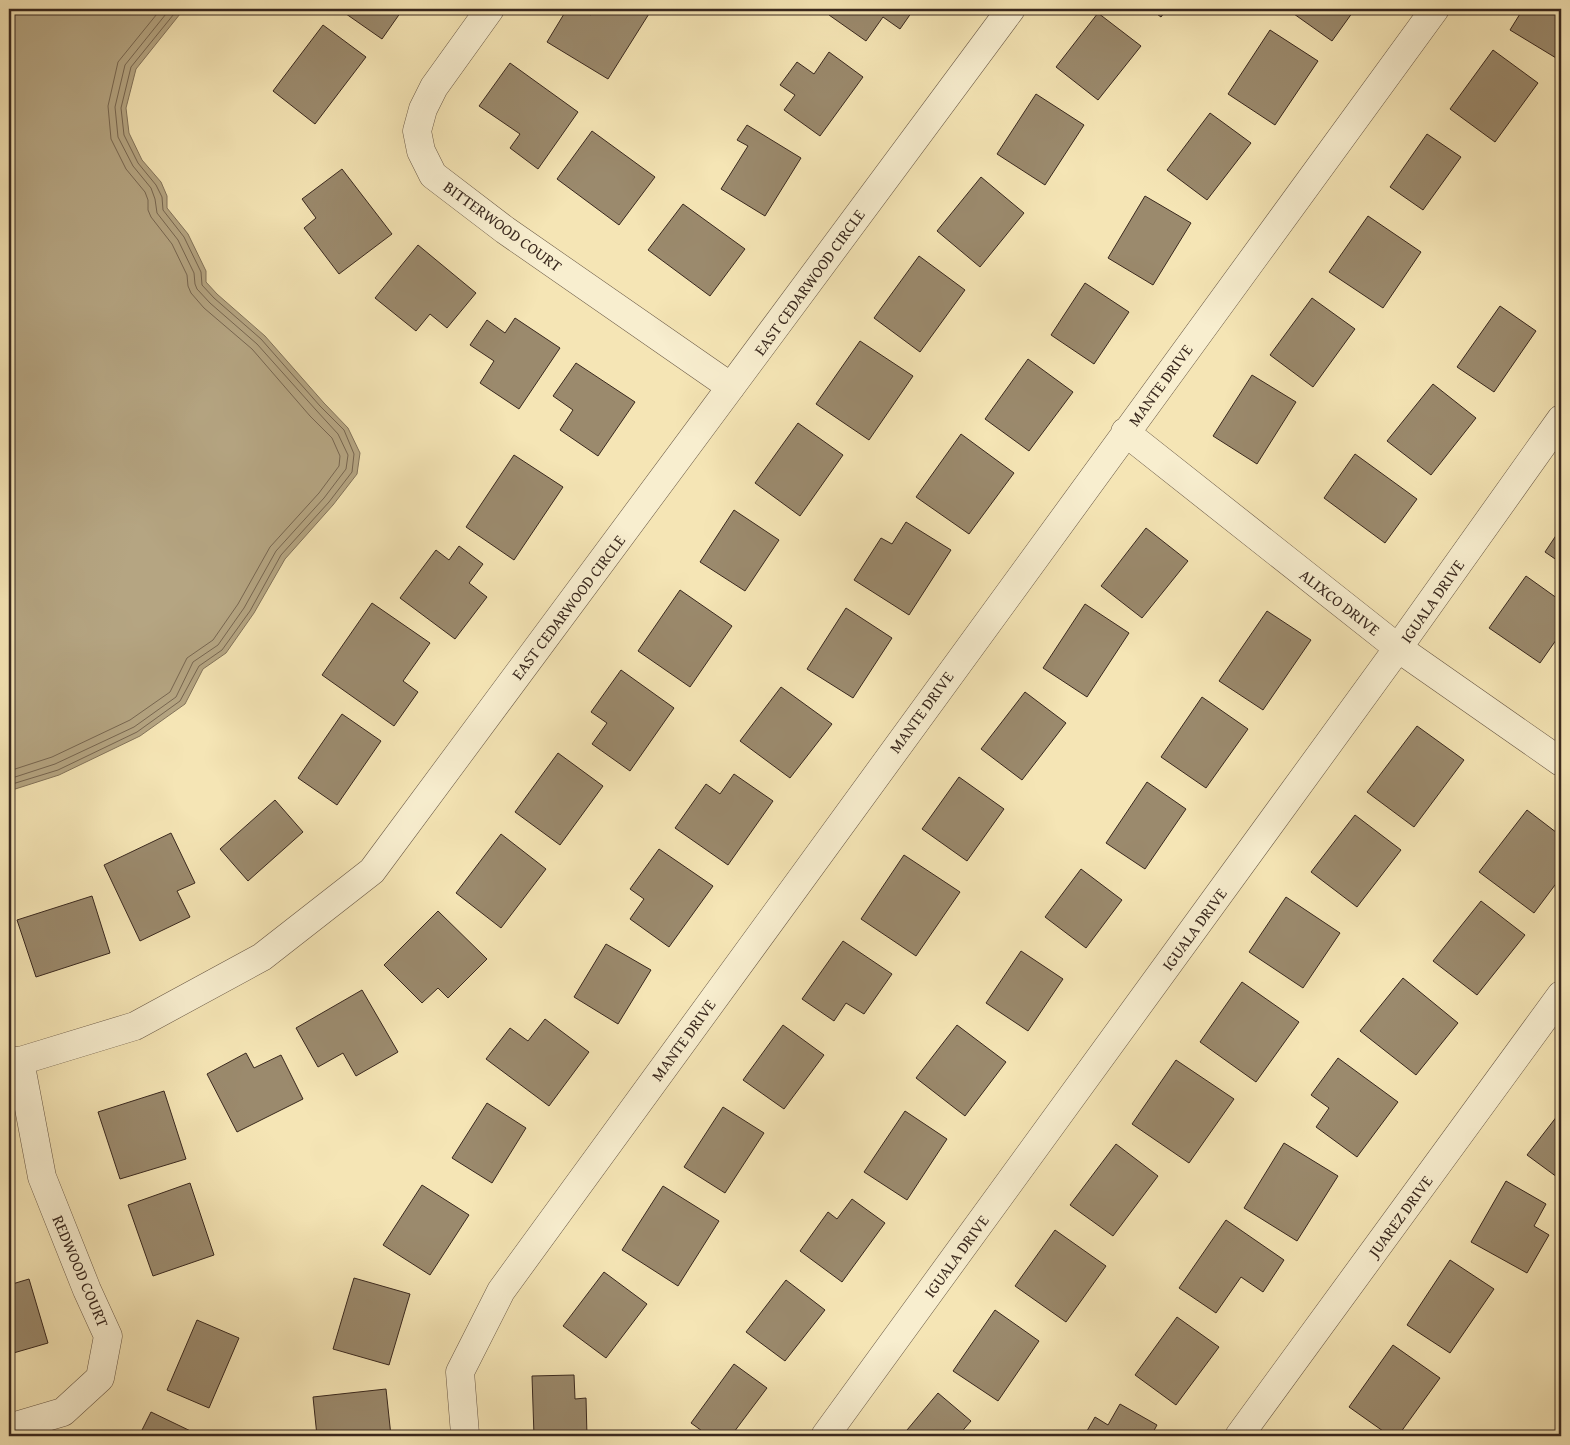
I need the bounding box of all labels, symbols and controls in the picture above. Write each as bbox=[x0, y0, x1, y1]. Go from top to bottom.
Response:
street label: BITTERWOOD COURT bbox=[439, 175, 567, 277]
street label: EAST CEDARWOOD CIRCLE bbox=[748, 204, 870, 360]
street label: MANTE DRIVE bbox=[1122, 339, 1198, 431]
street label: EAST CEDARWOOD CIRCLE bbox=[505, 530, 631, 684]
street label: IGUALA DRIVE bbox=[1394, 554, 1470, 648]
street label: ALIXCO DRIVE bbox=[1295, 563, 1385, 641]
street label: MANTE DRIVE bbox=[883, 666, 959, 758]
street label: IGUALA DRIVE bbox=[1156, 883, 1232, 975]
street label: MANTE DRIVE bbox=[645, 994, 721, 1086]
street label: JUAREZ DRIVE bbox=[1361, 1170, 1438, 1264]
street label: IGUALA DRIVE bbox=[918, 1210, 994, 1302]
street label: REDWOOD COURT bbox=[47, 1211, 115, 1331]

